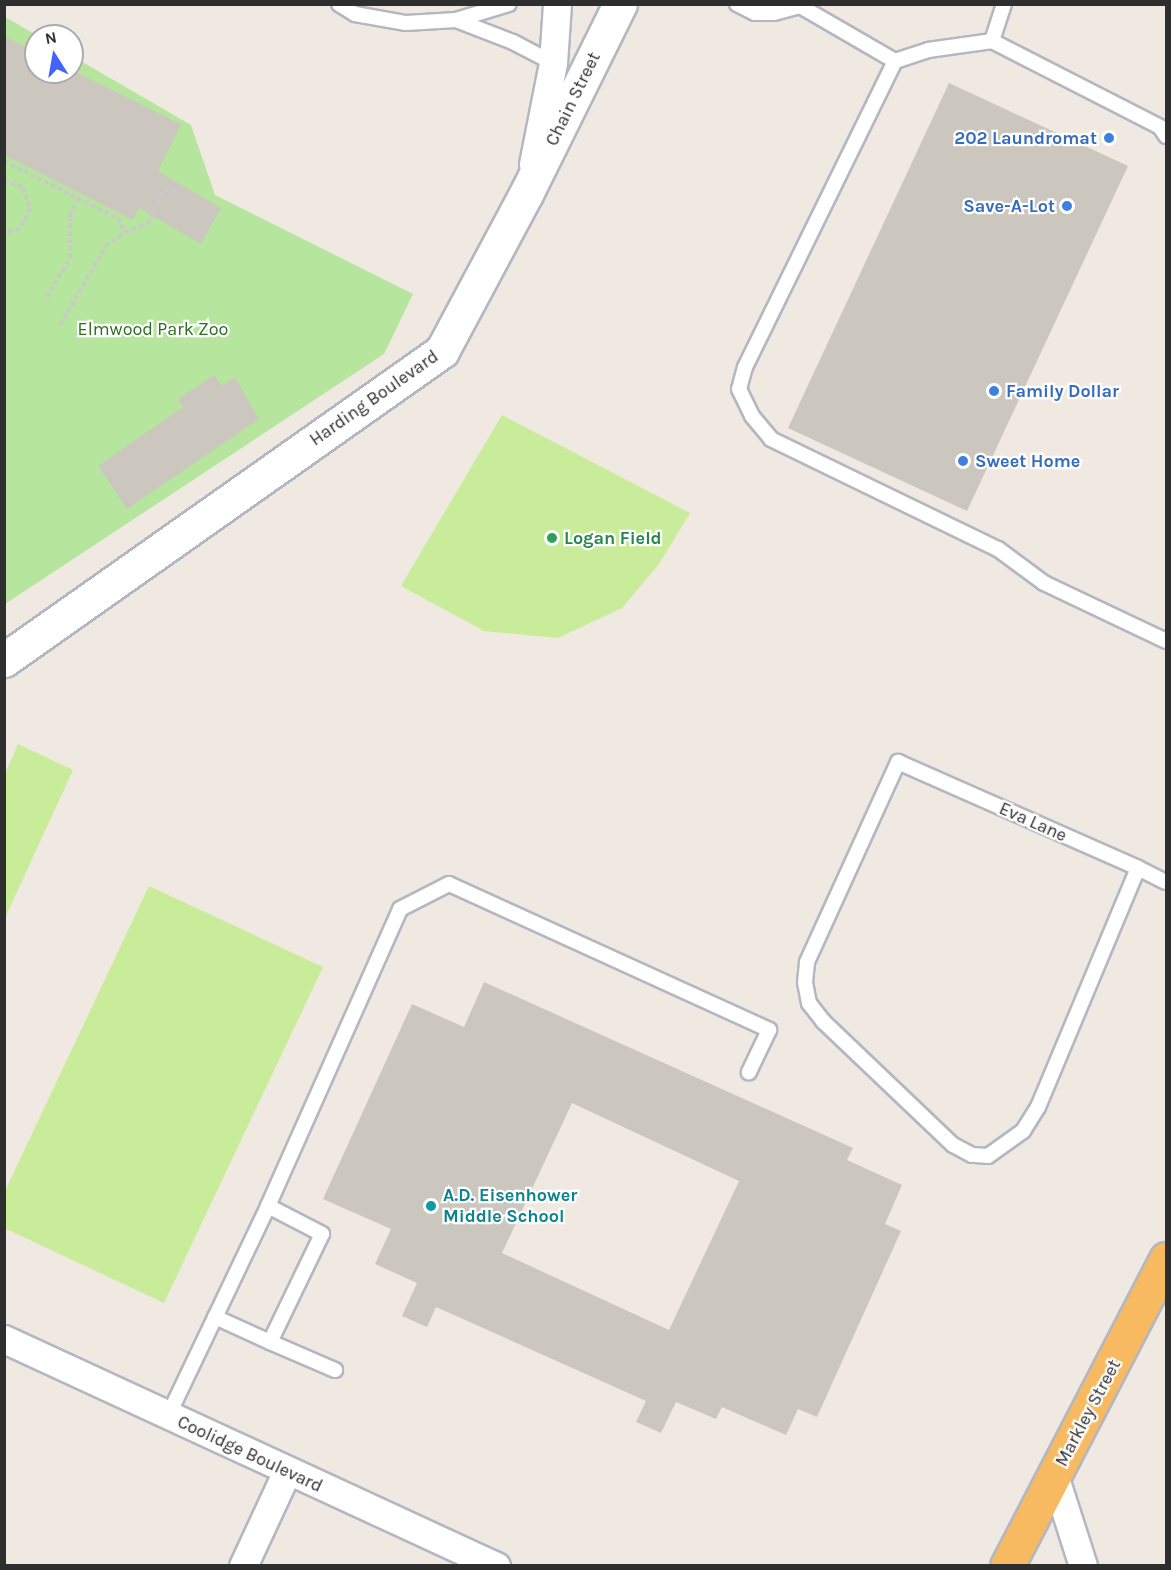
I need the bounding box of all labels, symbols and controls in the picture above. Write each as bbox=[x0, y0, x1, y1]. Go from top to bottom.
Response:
north arrow bbox=[24, 24, 84, 84]
text: N bbox=[43, 27, 58, 48]
street label: Chain Street bbox=[541, 49, 605, 149]
place label: 202 Laundromat bbox=[954, 127, 1097, 149]
marker: 202 Laundromat bbox=[1102, 131, 1116, 145]
place label: Save-A-Lot bbox=[963, 195, 1055, 217]
marker: Save-A-Lot bbox=[1060, 199, 1074, 213]
park label: Elmwood Park Zoo bbox=[78, 318, 228, 340]
street label: Harding Boulevard bbox=[306, 346, 442, 450]
place label: Family Dollar bbox=[1006, 380, 1119, 402]
marker: Family Dollar bbox=[987, 384, 1001, 398]
place label: Sweet Home bbox=[975, 450, 1080, 472]
marker: Sweet Home bbox=[956, 454, 970, 468]
place label: Logan Field bbox=[564, 527, 662, 549]
marker: Logan Field bbox=[545, 531, 559, 545]
street label: Eva Lane bbox=[996, 798, 1070, 846]
place label: A.D. Eisenhower Middle School bbox=[443, 1185, 577, 1228]
marker: A.D. Eisenhower Middle School bbox=[424, 1199, 438, 1213]
street label: Markley Street bbox=[1051, 1356, 1125, 1470]
street label: Coolidge Boulevard bbox=[174, 1411, 326, 1497]

